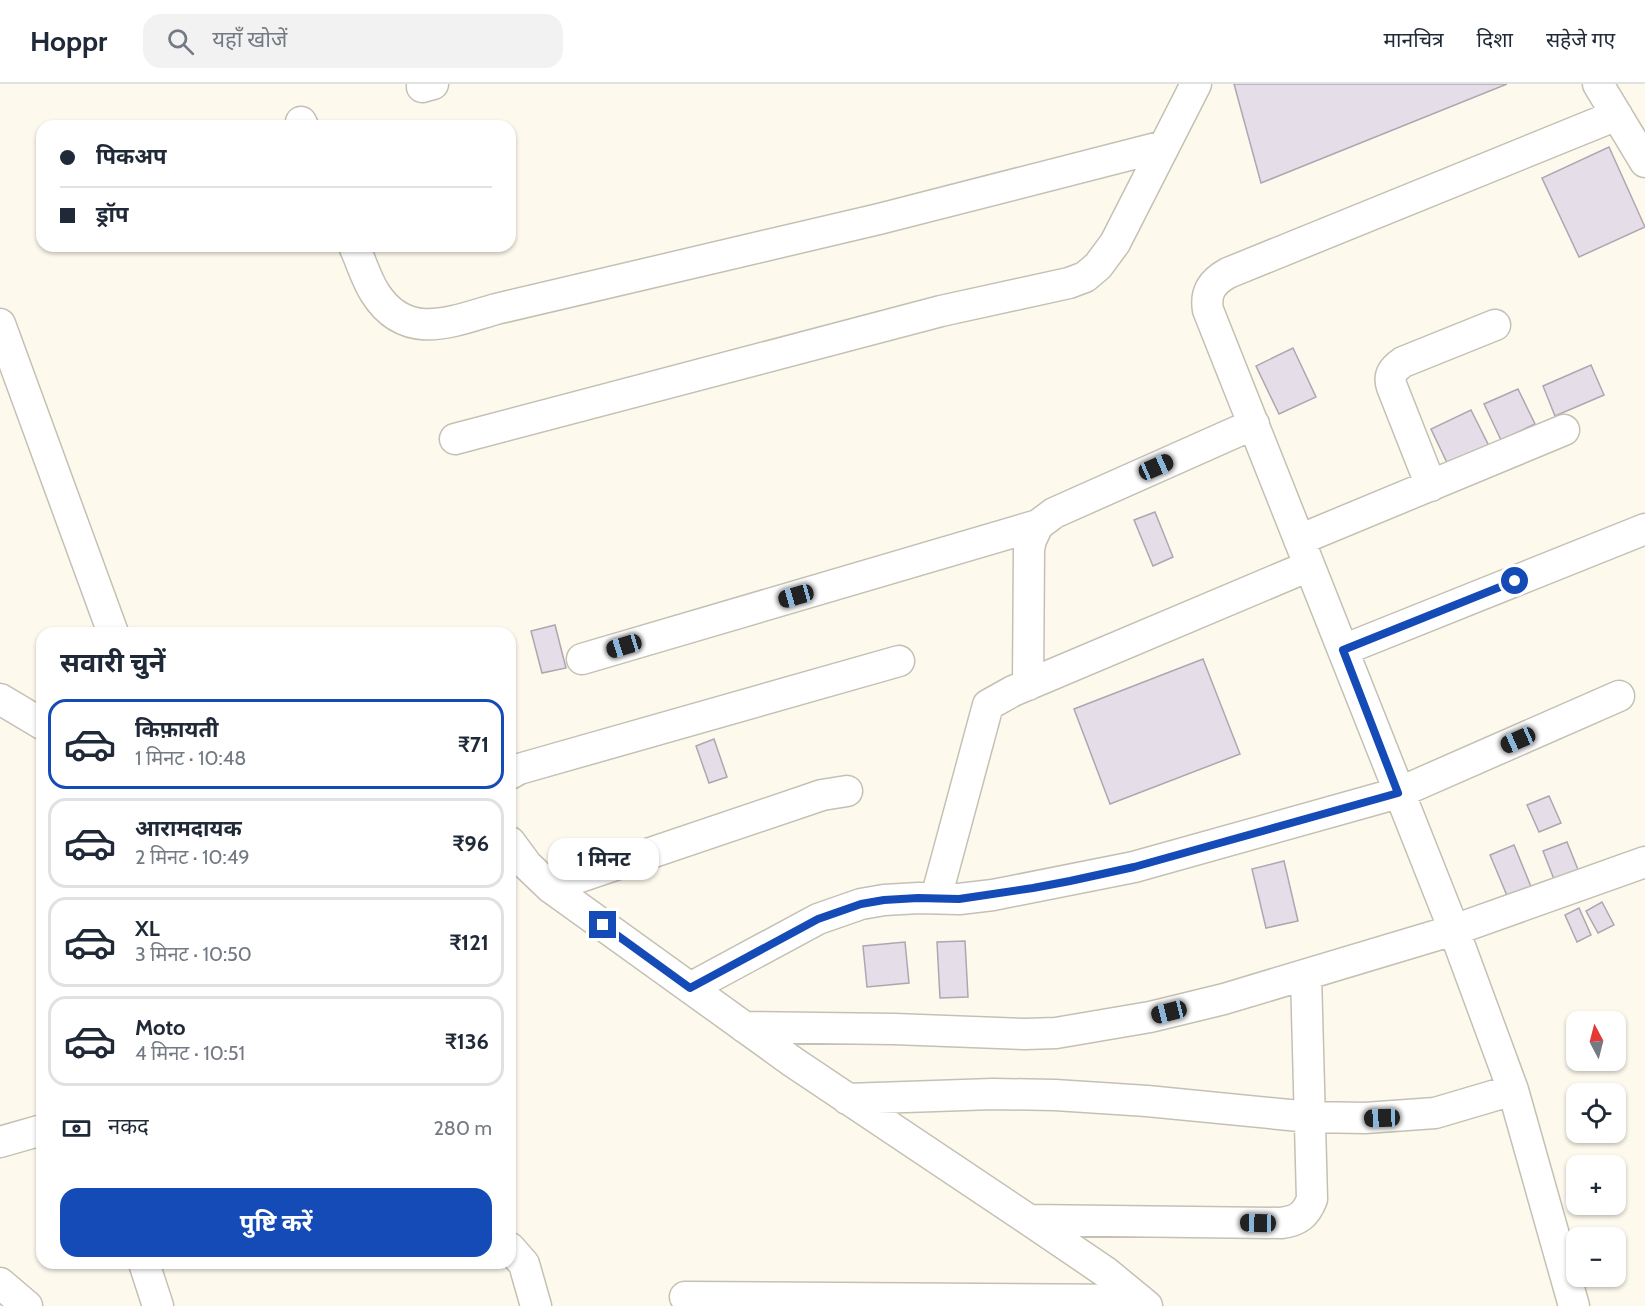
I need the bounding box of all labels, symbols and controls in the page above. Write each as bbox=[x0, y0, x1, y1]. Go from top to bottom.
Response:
search box bbox=[143, 14, 563, 68]
text: Hoppr bbox=[30, 24, 107, 58]
icon: search bbox=[164, 25, 197, 58]
text: यहाँ खोजें bbox=[212, 26, 287, 53]
text: मानचित्र bbox=[1384, 27, 1444, 52]
text: दिशा bbox=[1477, 27, 1513, 52]
text: सहेजे गए bbox=[1546, 27, 1615, 52]
text: पिकअप bbox=[96, 143, 167, 170]
text: ड्रॉप bbox=[96, 201, 129, 228]
car bbox=[1136, 451, 1176, 483]
route start bbox=[1501, 567, 1528, 594]
car bbox=[776, 582, 816, 610]
car bbox=[604, 632, 644, 660]
text: सवारी चुनें bbox=[60, 646, 165, 679]
text: किफ़ायती bbox=[135, 716, 219, 743]
icon: car bbox=[63, 717, 117, 771]
car bbox=[1498, 724, 1538, 756]
text: ₹71 bbox=[458, 731, 489, 758]
text: 1 मिनट · 10:48 bbox=[135, 746, 246, 770]
text: आरामदायक bbox=[135, 815, 242, 842]
icon: car bbox=[63, 816, 117, 870]
text: ₹96 bbox=[452, 830, 489, 857]
callout: 1 मिनट bbox=[548, 838, 658, 880]
text: 2 मिनट · 10:49 bbox=[135, 845, 250, 869]
text: 1 मिनट bbox=[577, 847, 630, 871]
route end bbox=[589, 911, 616, 938]
icon: car bbox=[63, 915, 117, 969]
text: XL bbox=[135, 915, 160, 942]
text: ₹121 bbox=[449, 929, 489, 956]
text: 3 मिनट · 10:50 bbox=[135, 942, 252, 966]
car bbox=[1149, 999, 1189, 1025]
north arrow bbox=[1566, 1011, 1626, 1071]
map controls bbox=[1566, 1011, 1626, 1287]
icon: car bbox=[63, 1014, 117, 1068]
text: Moto bbox=[135, 1014, 186, 1041]
text: ₹136 bbox=[445, 1028, 489, 1055]
text: 4 मिनट · 10:51 bbox=[135, 1041, 245, 1065]
button: locate bbox=[1566, 1083, 1626, 1143]
car bbox=[1364, 1108, 1400, 1128]
icon: cash bbox=[60, 1112, 93, 1145]
text: नकद bbox=[108, 1113, 149, 1140]
text: 280 m bbox=[433, 1116, 492, 1140]
button: + bbox=[1566, 1155, 1626, 1215]
button: पुष्टि करें bbox=[60, 1188, 492, 1257]
car bbox=[1240, 1214, 1276, 1232]
button: − bbox=[1566, 1227, 1626, 1287]

